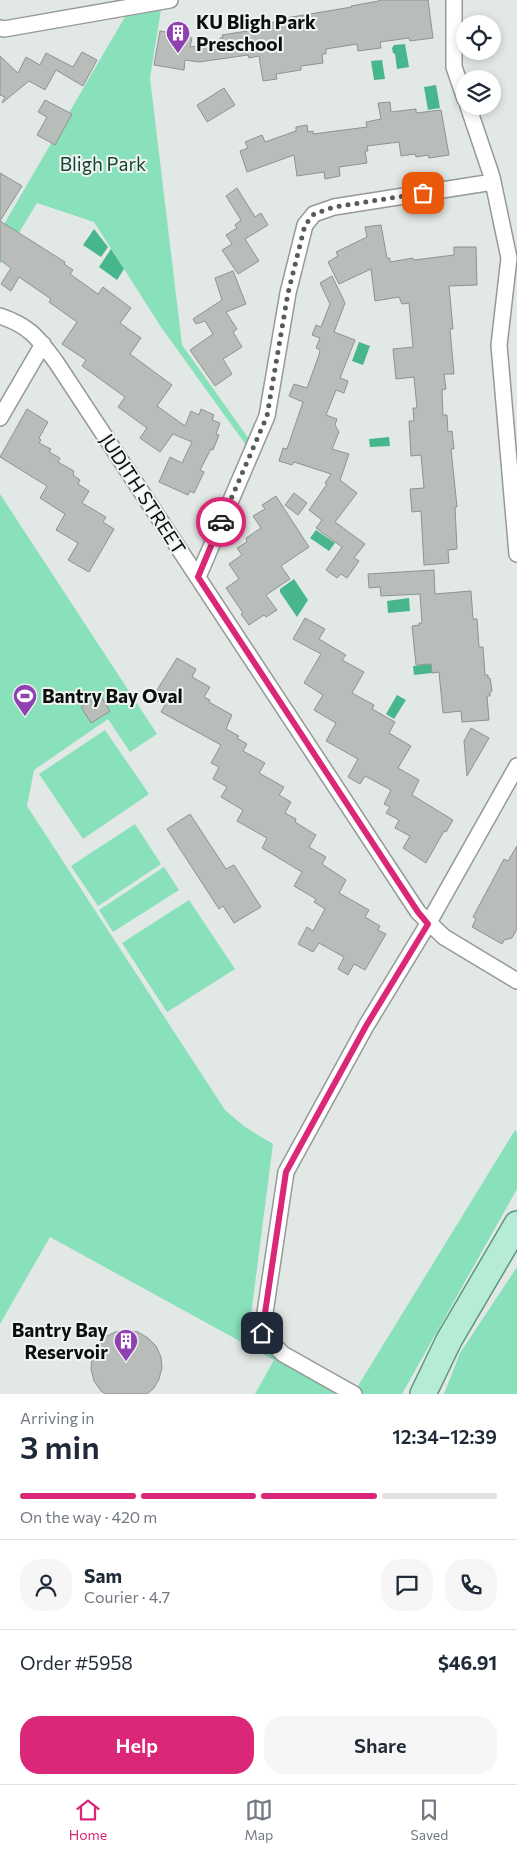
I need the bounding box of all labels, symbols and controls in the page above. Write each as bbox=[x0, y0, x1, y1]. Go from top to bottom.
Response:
place label: KU Bligh Park Preschool bbox=[196, 10, 316, 55]
map controls bbox=[456, 15, 501, 115]
button: locate bbox=[456, 15, 501, 60]
building icon: KU Bligh Park Preschool bbox=[165, 20, 191, 54]
button: layers bbox=[456, 70, 501, 115]
park label: Bligh Park bbox=[60, 152, 146, 175]
pin bbox=[402, 172, 444, 214]
icon: bag bbox=[409, 179, 437, 207]
street label: JUDITH STREET bbox=[96, 429, 191, 558]
courier bbox=[196, 497, 246, 547]
icon: car bbox=[207, 508, 235, 536]
sports icon: Bantry Bay Oval bbox=[12, 683, 38, 717]
place label: Bantry Bay Oval bbox=[42, 684, 183, 707]
pin bbox=[241, 1312, 283, 1354]
place label: Bantry Bay Reservoir bbox=[12, 1318, 109, 1363]
icon: home bbox=[248, 1319, 276, 1347]
building icon: Bantry Bay Reservoir bbox=[113, 1328, 139, 1362]
text: Arriving in bbox=[20, 1408, 94, 1427]
text: 12:34–12:39 bbox=[392, 1425, 497, 1448]
text: 3 min bbox=[20, 1426, 100, 1466]
text: On the way · 420 m bbox=[20, 1507, 157, 1526]
button: person bbox=[20, 1559, 72, 1611]
button: chat bbox=[381, 1559, 433, 1611]
button: phone bbox=[445, 1559, 497, 1611]
text: Sam bbox=[84, 1564, 122, 1587]
text: Courier · 4.7 bbox=[84, 1587, 170, 1606]
text: Order #5958 bbox=[20, 1651, 133, 1674]
text: $46.91 bbox=[438, 1651, 497, 1674]
button: Help bbox=[20, 1716, 254, 1774]
button: Share bbox=[264, 1716, 497, 1774]
tab: Home bbox=[69, 1796, 107, 1843]
tab: Map bbox=[244, 1796, 273, 1843]
tab: Saved bbox=[411, 1796, 448, 1843]

